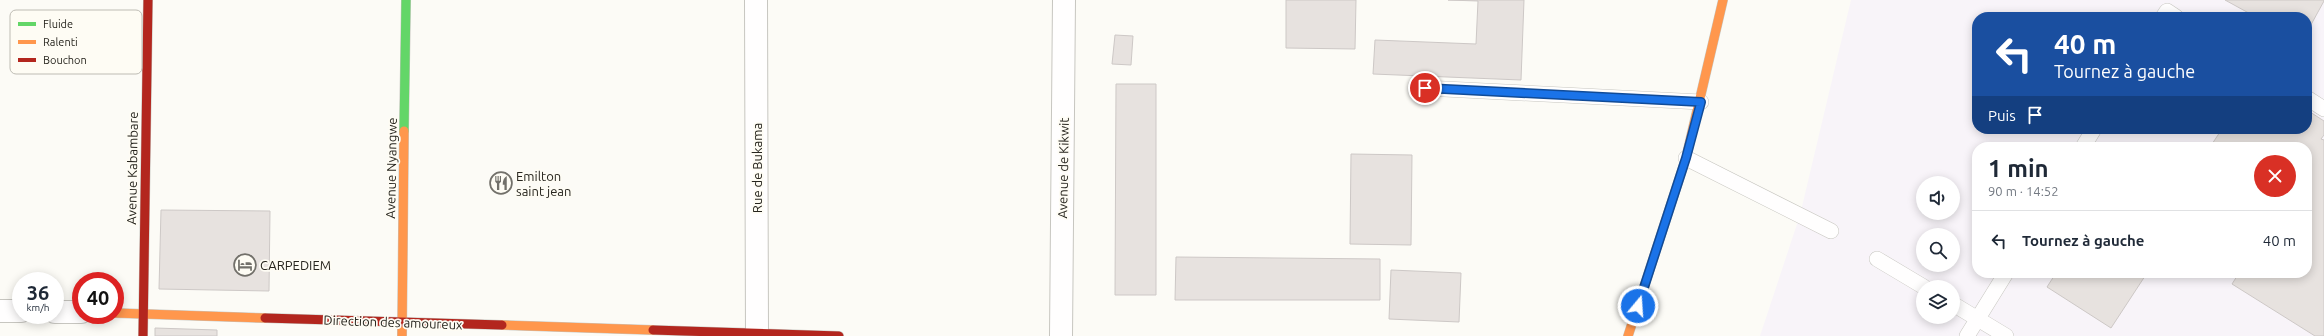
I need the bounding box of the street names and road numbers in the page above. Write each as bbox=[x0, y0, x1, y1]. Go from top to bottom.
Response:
street label: Avenue Kabambare bbox=[124, 111, 140, 225]
street label: Avenue Nyangwe bbox=[383, 117, 399, 219]
street label: Avenue de Kikwit bbox=[1055, 117, 1071, 219]
street label: Rue de Bukama bbox=[750, 123, 764, 213]
street label: Direction des amoureux bbox=[323, 313, 463, 331]

